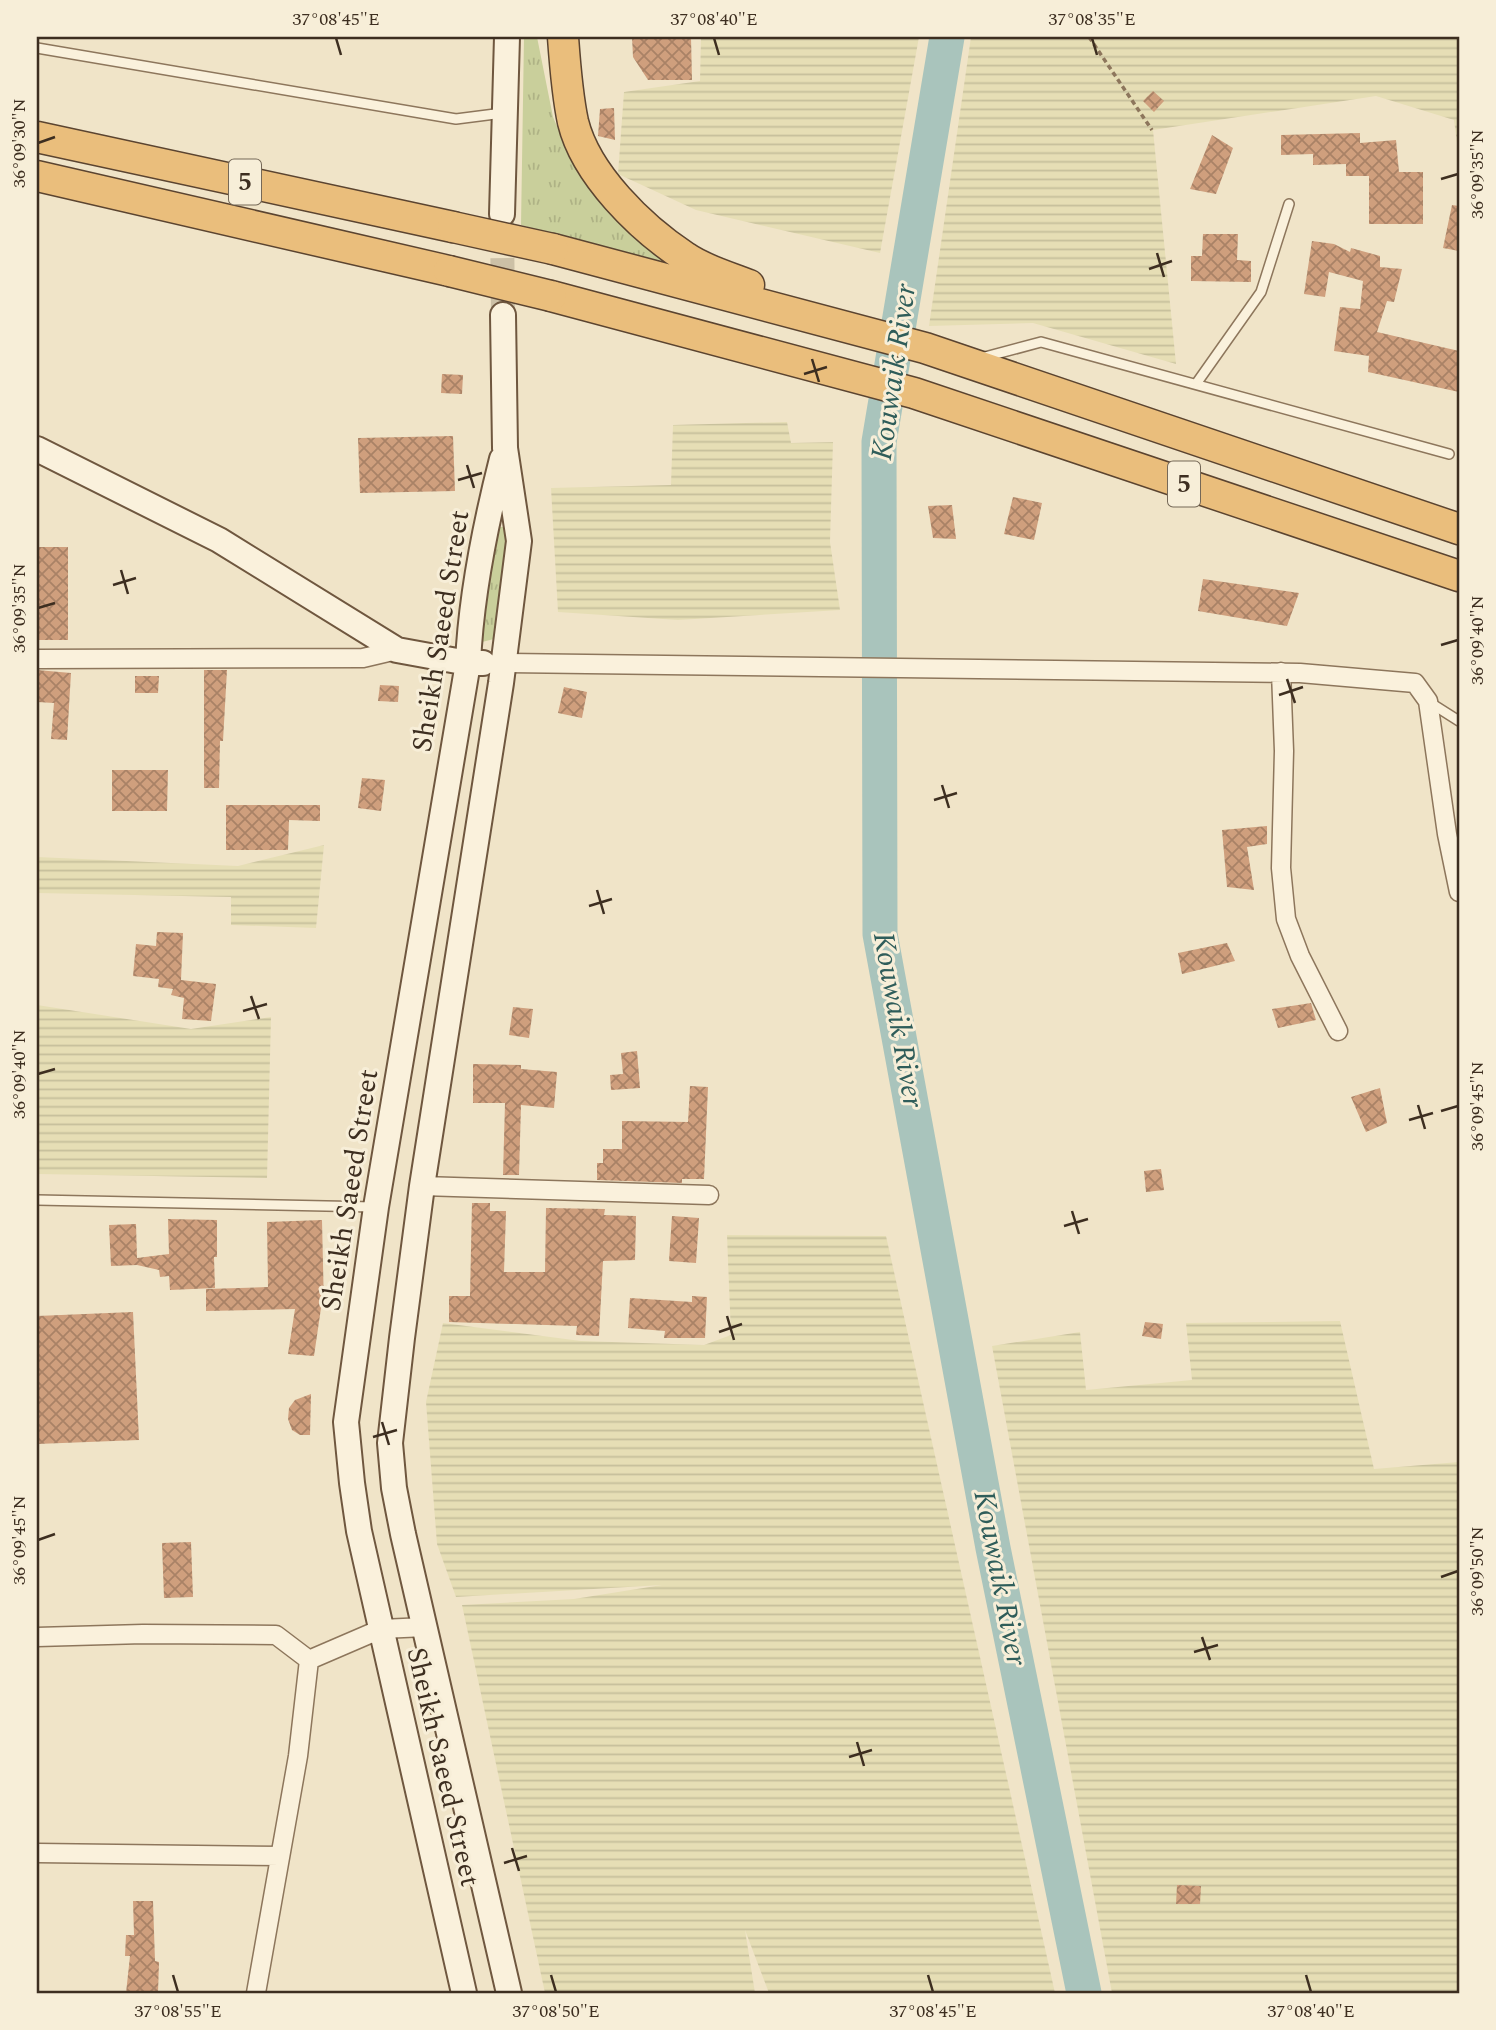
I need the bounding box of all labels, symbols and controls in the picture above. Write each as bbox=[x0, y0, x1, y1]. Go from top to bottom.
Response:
text: 37°08'45"E bbox=[292, 6, 380, 33]
text: 37°08'40"E bbox=[670, 6, 758, 33]
text: 37°08'35"E bbox=[1048, 6, 1136, 33]
text: 36°09'30"N bbox=[6, 98, 33, 188]
text: 36°09'35"N bbox=[1464, 129, 1491, 219]
road number: 5 bbox=[229, 160, 261, 204]
water label: Kouwaik River bbox=[859, 280, 929, 463]
road number: 5 bbox=[1168, 462, 1200, 506]
street label: Sheikh Saeed Street bbox=[401, 507, 481, 755]
text: 36°09'35"N bbox=[6, 563, 33, 653]
text: 36°09'40"N bbox=[1464, 595, 1491, 685]
water label: Kouwaik River bbox=[860, 929, 936, 1112]
text: 36°09'40"N bbox=[6, 1029, 33, 1119]
text: 36°09'45"N bbox=[1464, 1061, 1491, 1151]
street label: Sheikh Saeed Street bbox=[310, 1066, 390, 1314]
water label: Kouwaik River bbox=[960, 1486, 1040, 1670]
text: 36°09'45"N bbox=[6, 1495, 33, 1585]
text: 36°09'50"N bbox=[1464, 1526, 1491, 1616]
street label: Sheikh Saeed Street bbox=[395, 1643, 491, 1891]
text: 37°08'55"E bbox=[134, 1998, 222, 2025]
text: 37°08'50"E bbox=[512, 1998, 600, 2025]
text: 37°08'45"E bbox=[889, 1998, 977, 2025]
text: 37°08'40"E bbox=[1267, 1998, 1355, 2025]

